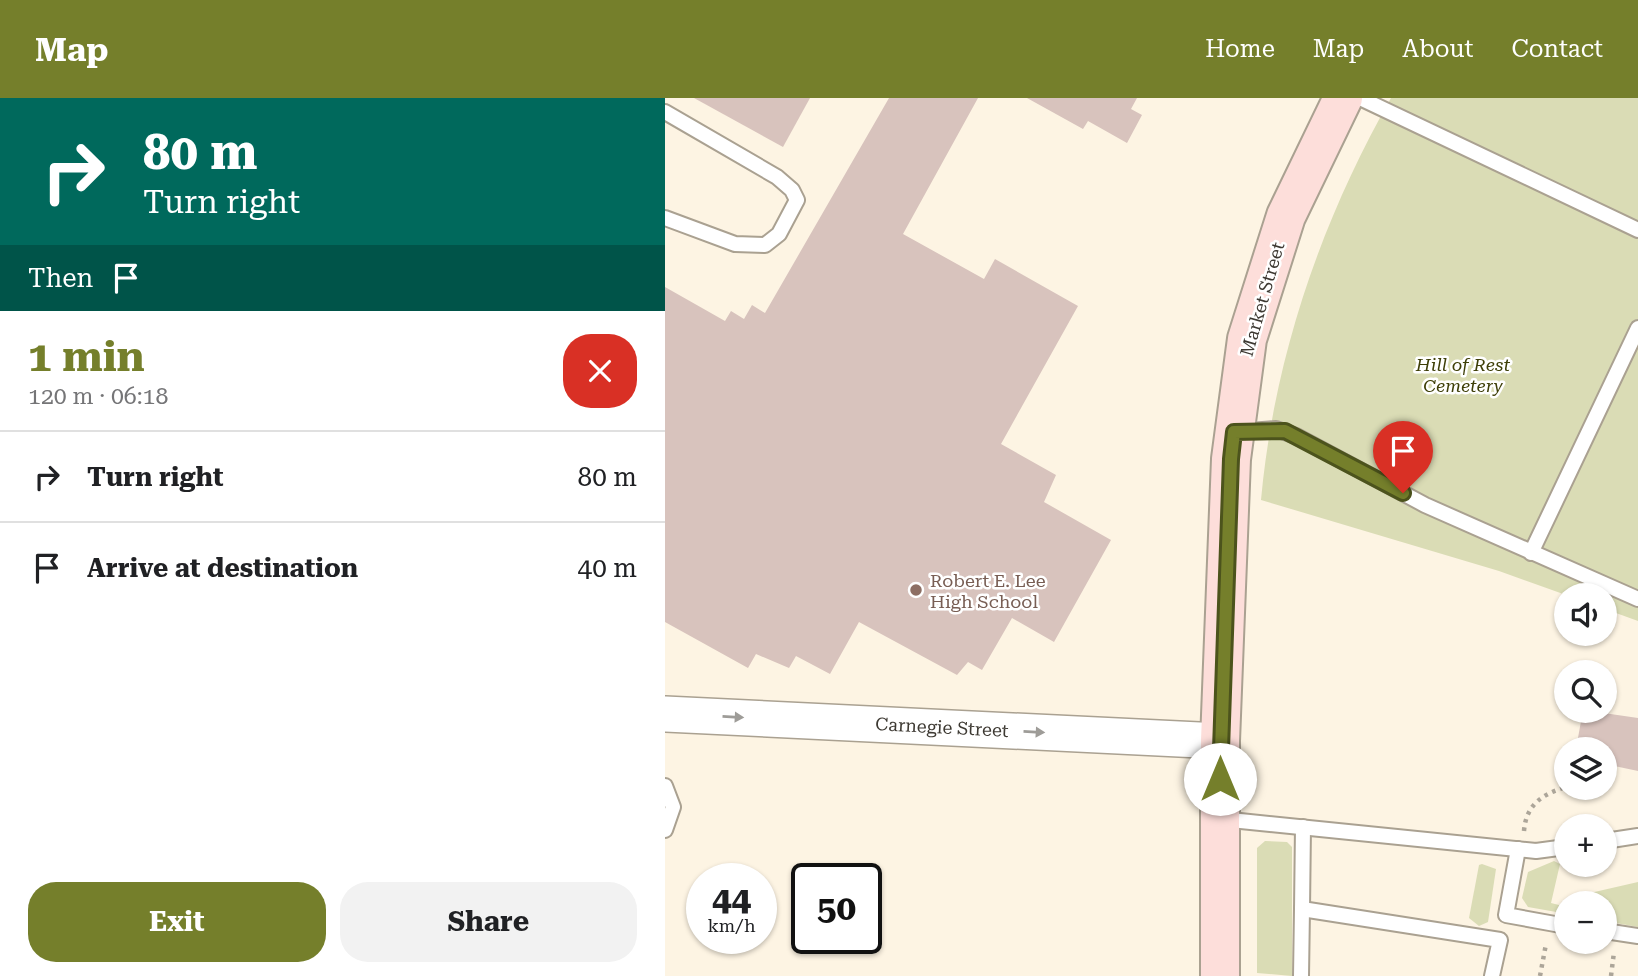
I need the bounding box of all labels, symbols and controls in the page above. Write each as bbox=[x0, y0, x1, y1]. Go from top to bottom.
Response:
text: Map bbox=[35, 30, 109, 69]
text: Home bbox=[1205, 35, 1275, 63]
text: Map bbox=[1313, 35, 1364, 63]
text: About bbox=[1402, 35, 1473, 63]
text: Contact bbox=[1511, 35, 1603, 63]
text: 80 m bbox=[143, 124, 258, 181]
icon: right bbox=[28, 126, 119, 217]
text: Turn right bbox=[143, 183, 300, 221]
street label: Market Street bbox=[1236, 239, 1288, 359]
icon: arrive bbox=[107, 259, 145, 297]
text: Then bbox=[28, 263, 93, 293]
text: 1 min bbox=[28, 332, 145, 381]
button: close bbox=[563, 334, 637, 408]
park label: Hill of Rest Cemetery bbox=[1415, 354, 1510, 396]
text: 120 m · 06:18 bbox=[28, 383, 168, 410]
pin bbox=[1373, 421, 1433, 493]
icon: arrive bbox=[1384, 432, 1422, 470]
icon: right bbox=[28, 458, 66, 496]
text: Turn right bbox=[87, 462, 223, 492]
text: 80 m bbox=[578, 462, 637, 492]
icon: arrive bbox=[28, 549, 66, 587]
text: Arrive at destination bbox=[87, 553, 358, 583]
text: 40 m bbox=[578, 553, 637, 583]
place label: Robert E. Lee High School bbox=[930, 570, 1046, 612]
marker: Robert E. Lee High School bbox=[908, 582, 924, 598]
map controls bbox=[1554, 583, 1617, 954]
button: sound bbox=[1554, 583, 1617, 646]
button: search bbox=[1554, 660, 1617, 723]
one-way arrow bbox=[722, 712, 744, 723]
street label: Carnegie Street bbox=[875, 713, 1009, 741]
one-way arrow bbox=[1023, 726, 1045, 737]
button: layers bbox=[1554, 737, 1617, 800]
position arrow bbox=[1183, 742, 1257, 816]
button: + bbox=[1554, 814, 1617, 877]
speed limit sign: 50 bbox=[791, 863, 882, 954]
text: 44 bbox=[712, 879, 751, 920]
button: Exit bbox=[28, 882, 326, 962]
button: Share bbox=[340, 882, 637, 962]
button: − bbox=[1554, 891, 1617, 954]
text: km/h bbox=[707, 915, 756, 936]

